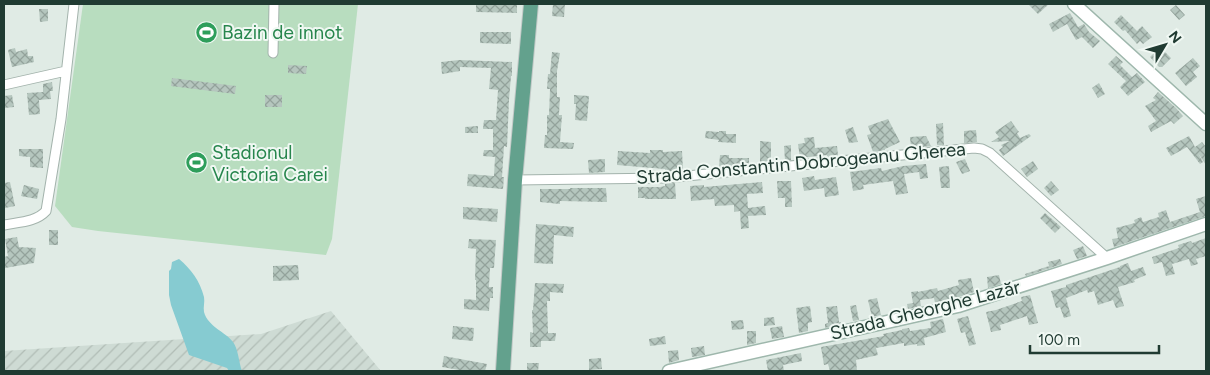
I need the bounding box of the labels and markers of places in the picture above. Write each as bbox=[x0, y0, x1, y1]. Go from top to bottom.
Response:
sports icon: Bazin de innot bbox=[194, 20, 218, 44]
place label: Bazin de innot bbox=[222, 21, 342, 44]
place label: Stadionul Victoria Carei bbox=[212, 141, 328, 186]
sports icon: Stadionul Victoria Carei bbox=[184, 151, 208, 175]

